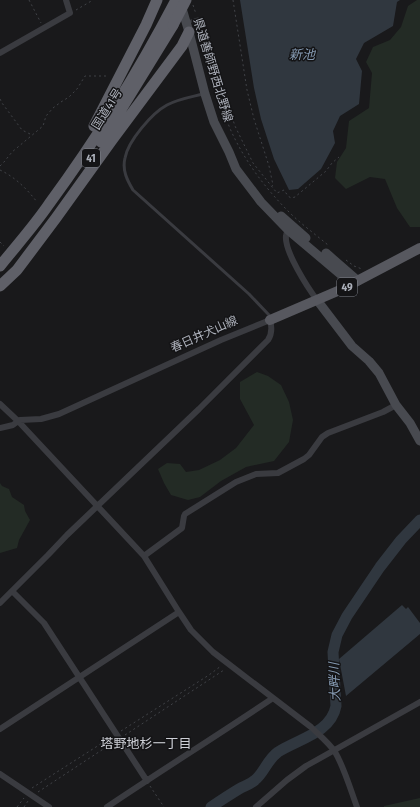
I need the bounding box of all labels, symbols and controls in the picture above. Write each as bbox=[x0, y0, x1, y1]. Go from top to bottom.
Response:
street label: 県道善師野西北野線 bbox=[191, 16, 235, 124]
water label: 新池 bbox=[289, 47, 317, 62]
street label: 国道41号 bbox=[89, 86, 125, 132]
road number: 41 bbox=[82, 149, 100, 167]
road number: 49 bbox=[337, 278, 357, 296]
street label: 春日井犬山線 bbox=[168, 313, 240, 355]
water label: 大畔川 bbox=[326, 660, 343, 702]
district label: 塔野地杉一丁目 bbox=[100, 736, 192, 751]

